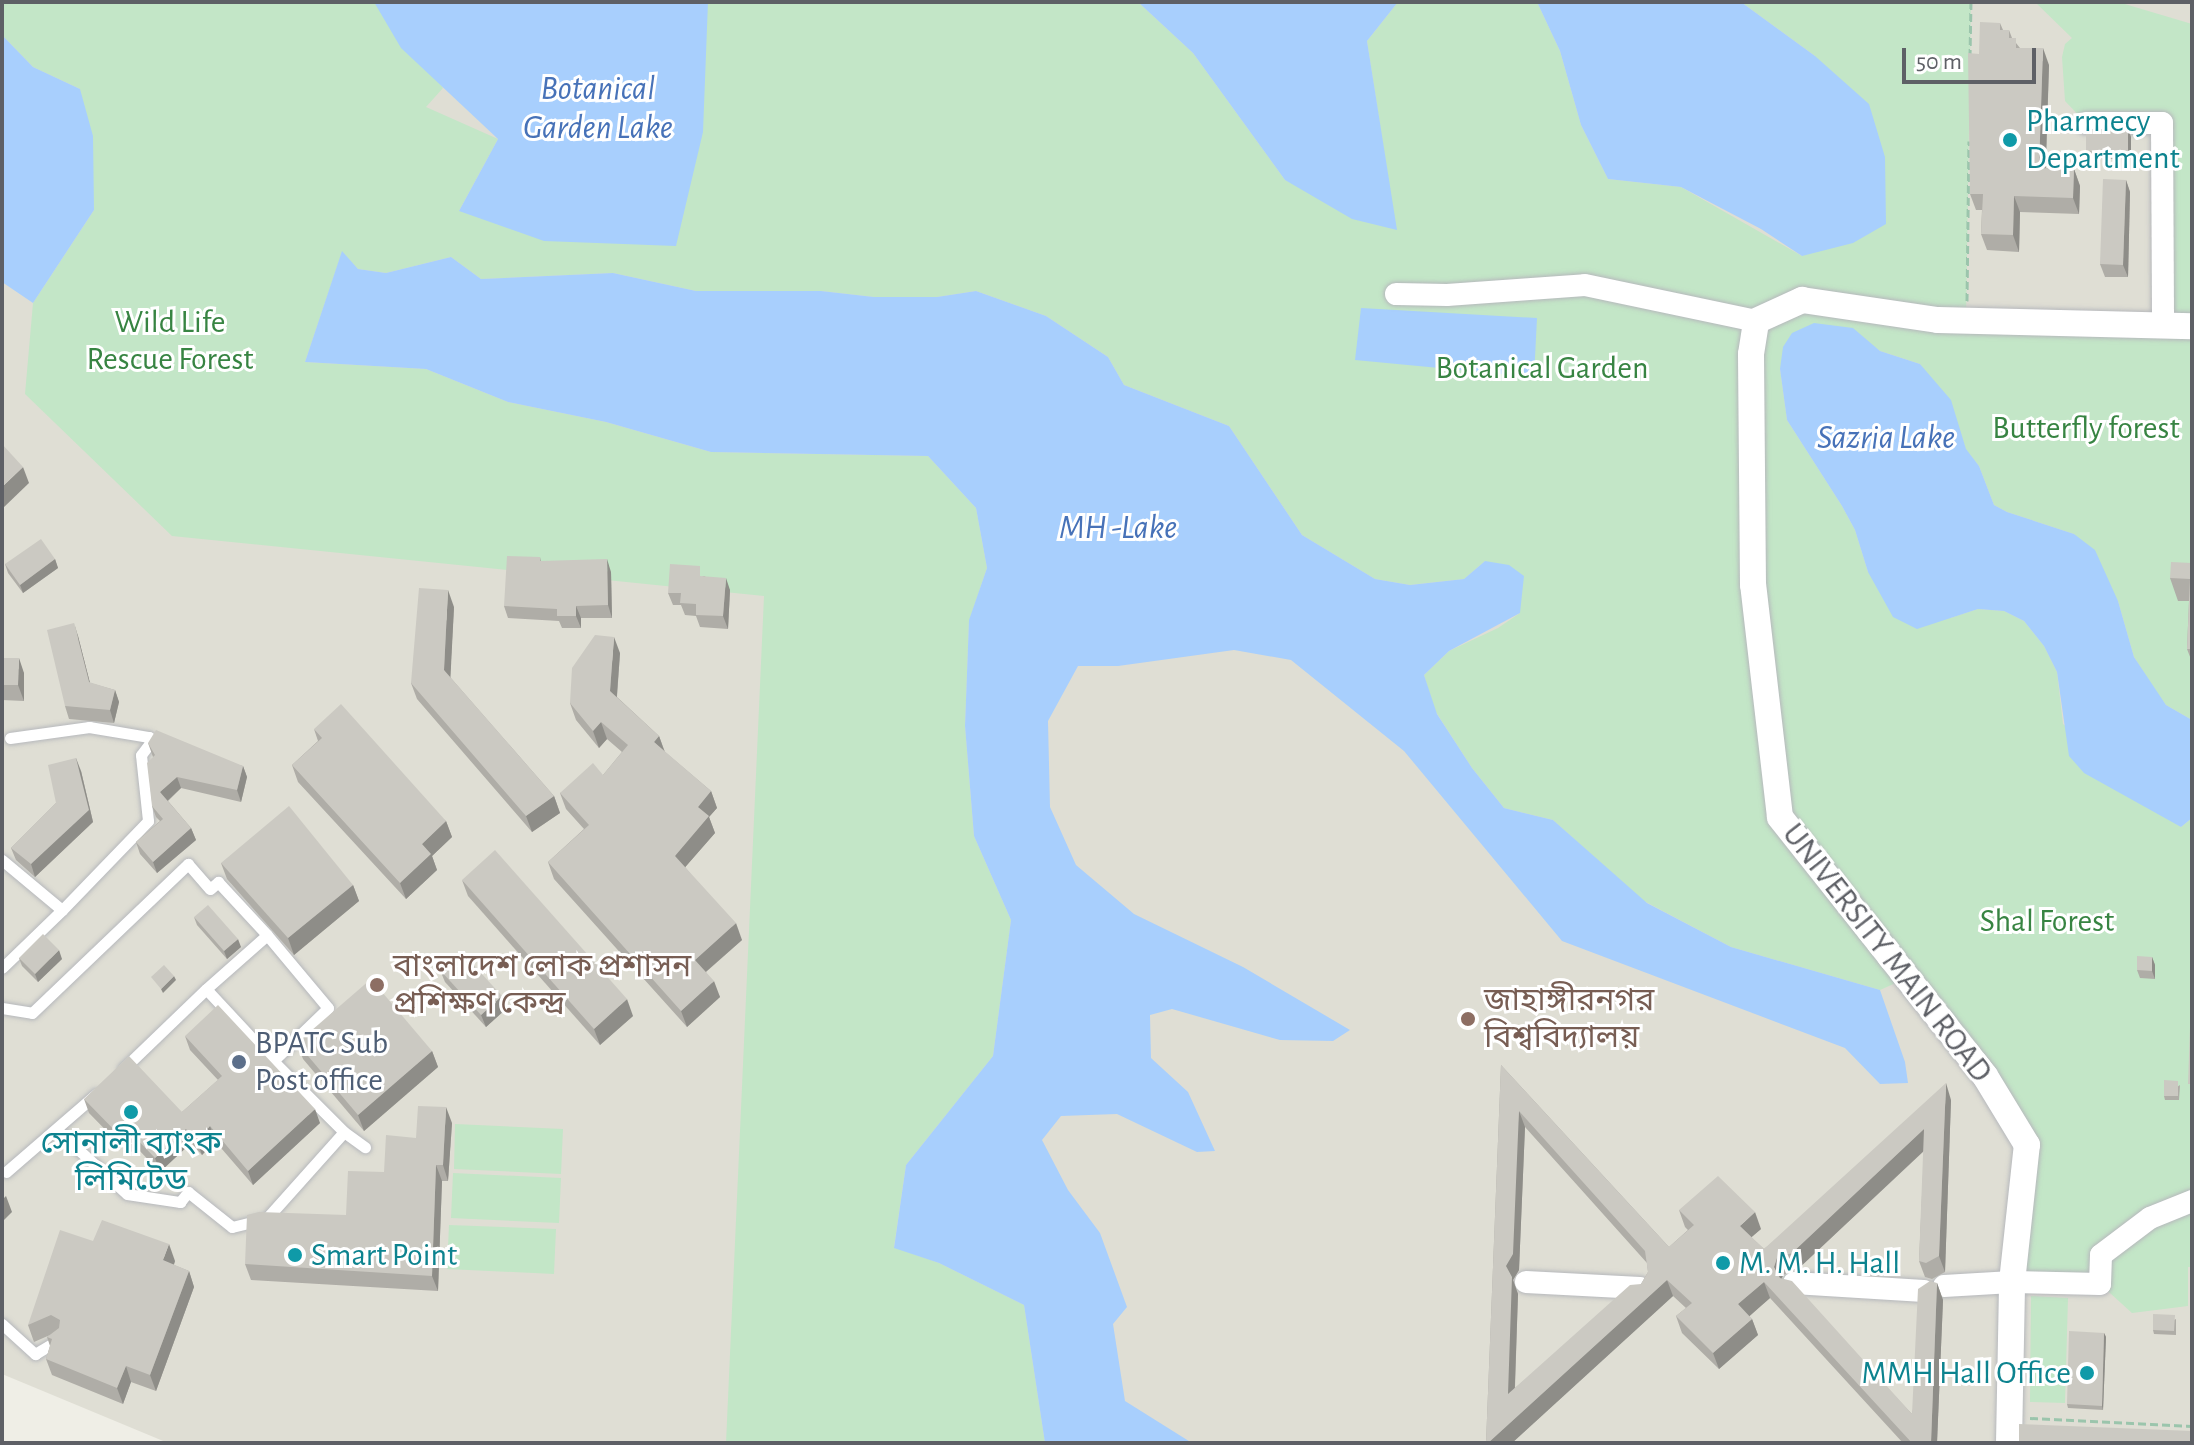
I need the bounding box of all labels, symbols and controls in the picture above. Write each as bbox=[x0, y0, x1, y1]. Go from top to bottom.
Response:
scale bar bbox=[1906, 32, 2040, 82]
text: 50 m bbox=[1916, 50, 1962, 74]
water label: Botanical Garden Lake bbox=[523, 69, 673, 148]
place label: Pharmecy Department bbox=[2026, 103, 2180, 178]
marker: Pharmecy Department bbox=[2001, 131, 2019, 149]
park label: Wild Life Rescue Forest bbox=[86, 304, 254, 379]
park label: Botanical Garden bbox=[1436, 349, 1648, 387]
park label: Butterfly forest bbox=[1992, 409, 2180, 447]
water label: Sazria Lake bbox=[1817, 419, 1955, 459]
water label: MH -Lake bbox=[1059, 509, 1177, 549]
street label: UNIVERSITY MAIN ROAD bbox=[1774, 816, 2000, 1090]
park label: Shal Forest bbox=[1980, 902, 2114, 940]
place label: বাংলাদেশ লোক প্রশাসন প্রশিক্ষণ কেন্দ্র bbox=[393, 948, 691, 1023]
marker: বাংলাদেশ লোক প্রশাসন প্রশিক্ষণ কেন্দ্র bbox=[368, 976, 386, 994]
place label: জাহাঙ্গীরনগর বিশ্ববিদ্যালয় bbox=[1484, 982, 1654, 1057]
marker: জাহাঙ্গীরনগর বিশ্ববিদ্যালয় bbox=[1459, 1010, 1477, 1028]
place label: BPATC Sub Post office bbox=[255, 1025, 388, 1100]
marker: BPATC Sub Post office bbox=[230, 1053, 248, 1071]
marker: সোনালী ব্যাংক লিমিটেড bbox=[122, 1103, 140, 1121]
place label: সোনালী ব্যাংক লিমিটেড bbox=[40, 1125, 222, 1200]
place label: Smart Point bbox=[311, 1236, 457, 1274]
place label: M. M. H. Hall bbox=[1739, 1244, 1900, 1282]
marker: Smart Point bbox=[286, 1246, 304, 1264]
marker: M. M. H. Hall bbox=[1714, 1254, 1732, 1272]
place label: MMH Hall Office bbox=[1861, 1354, 2071, 1392]
marker: MMH Hall Office bbox=[2078, 1364, 2096, 1382]

